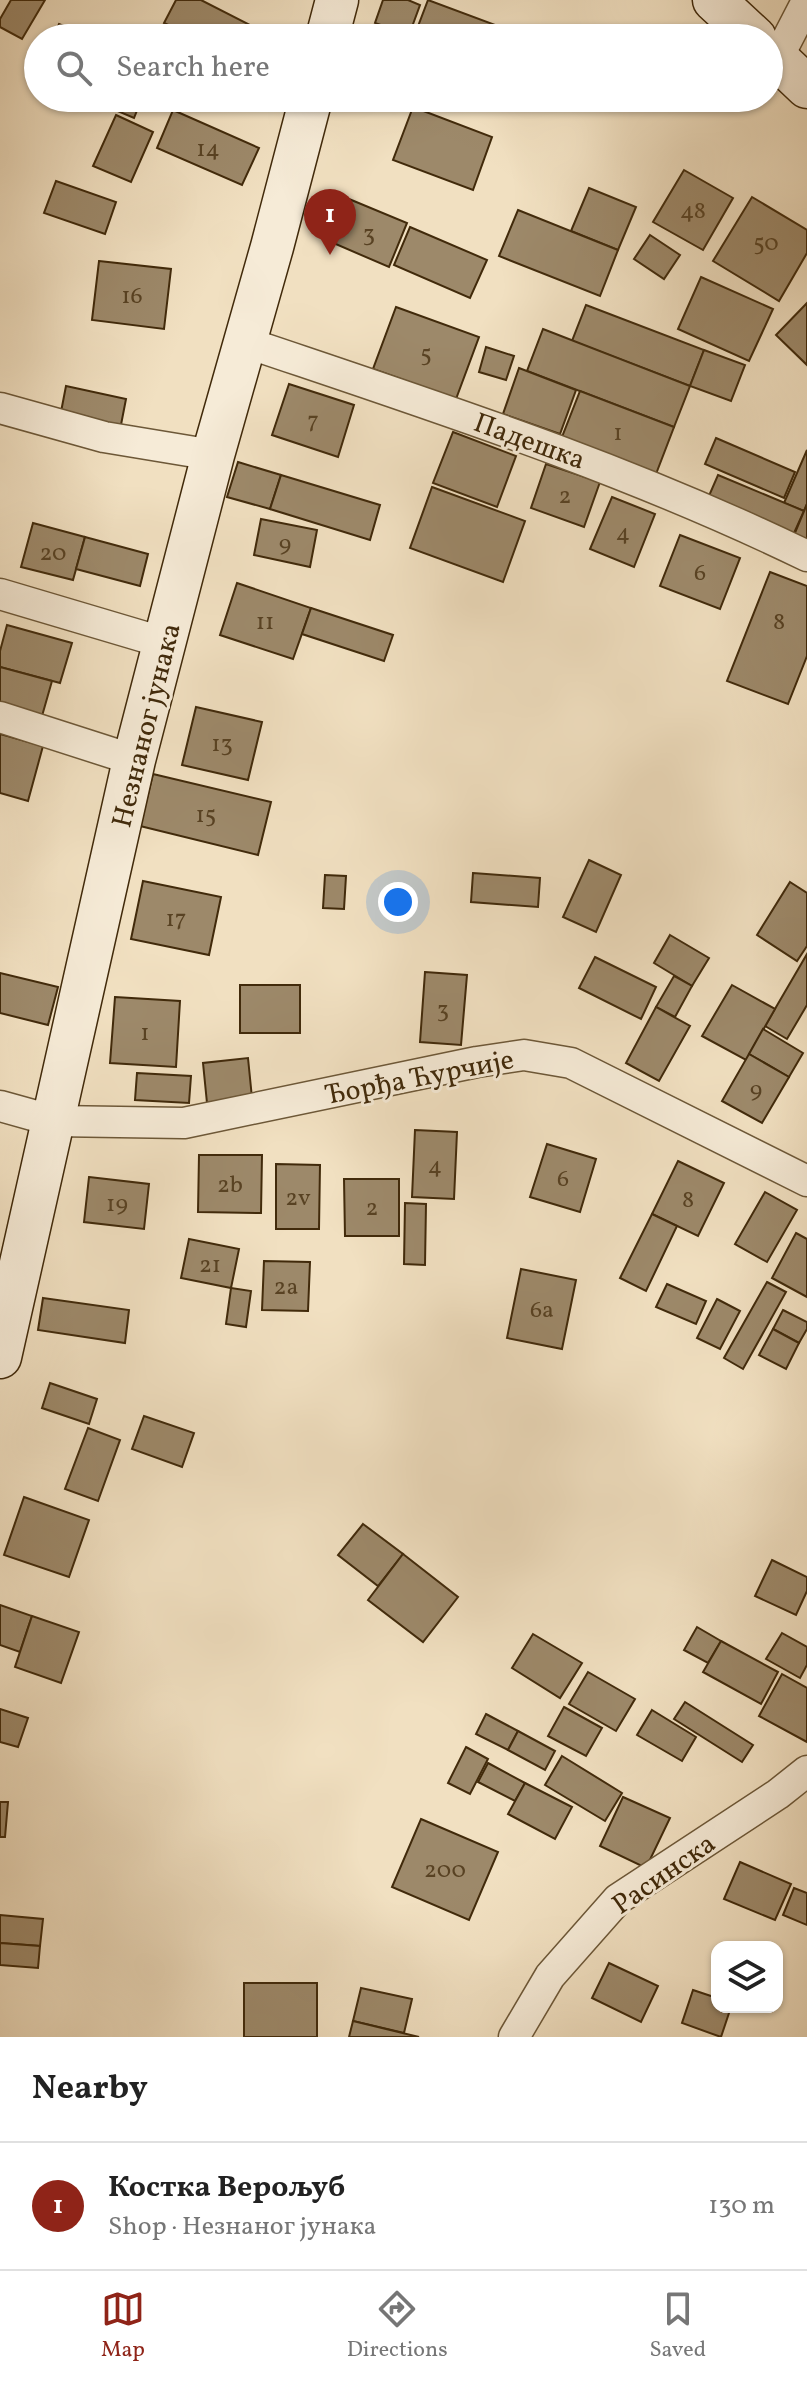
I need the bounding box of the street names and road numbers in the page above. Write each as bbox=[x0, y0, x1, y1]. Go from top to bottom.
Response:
street label: Падешка bbox=[468, 404, 590, 481]
street label: Незнаног јунака bbox=[103, 619, 192, 832]
street label: Ђорђа Ћурчије bbox=[322, 1041, 517, 1116]
street label: Расинска bbox=[605, 1825, 724, 1925]

